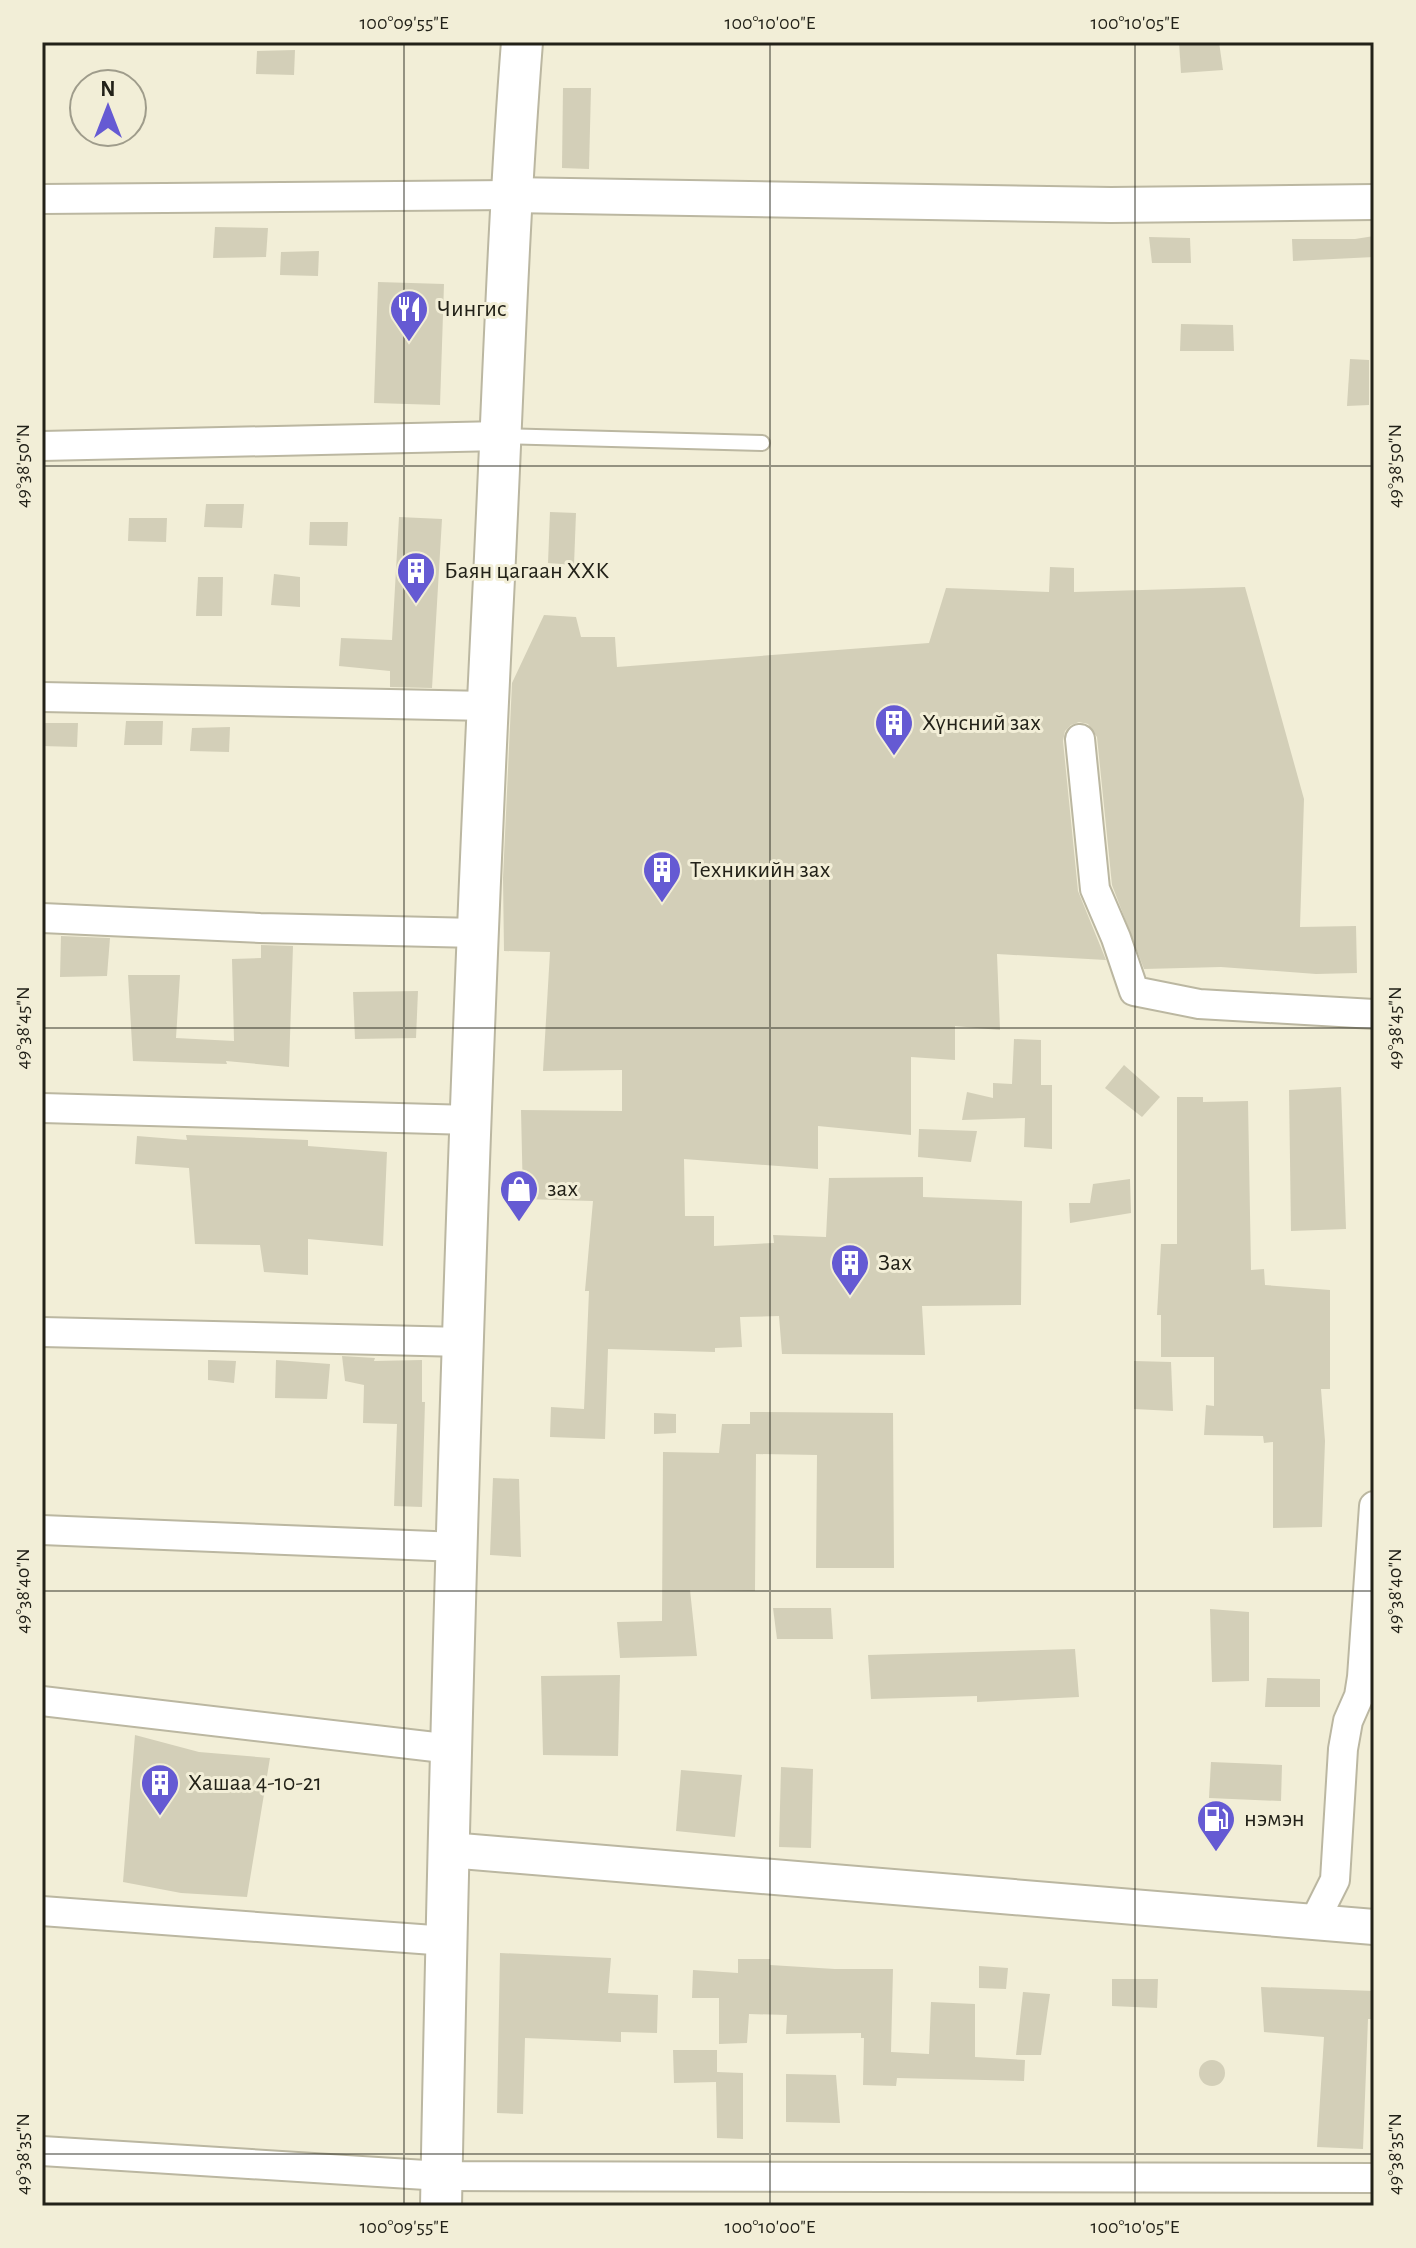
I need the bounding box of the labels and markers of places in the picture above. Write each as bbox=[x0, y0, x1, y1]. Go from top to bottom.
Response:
restaurant icon: Чингис bbox=[388, 288, 430, 343]
place label: Чингис bbox=[437, 297, 507, 321]
building icon: Баян цагаан ХХК bbox=[395, 550, 437, 605]
place label: Баян цагаан ХХК bbox=[444, 559, 609, 583]
building icon: Хүнсний зах bbox=[873, 702, 915, 757]
place label: Хүнсний зах bbox=[922, 711, 1041, 735]
building icon: Техникийн зах bbox=[641, 849, 683, 904]
place label: Техникийн зах bbox=[690, 858, 831, 882]
shop icon: зах bbox=[498, 1168, 540, 1223]
place label: зах bbox=[547, 1177, 579, 1201]
building icon: Зах bbox=[829, 1242, 871, 1297]
place label: Зах bbox=[878, 1251, 912, 1275]
building icon: Хашаа 4-10-21 bbox=[139, 1762, 181, 1817]
place label: Хашаа 4-10-21 bbox=[188, 1771, 322, 1795]
fuel station icon: нэмэн bbox=[1195, 1798, 1237, 1853]
place label: нэмэн bbox=[1244, 1807, 1305, 1831]

